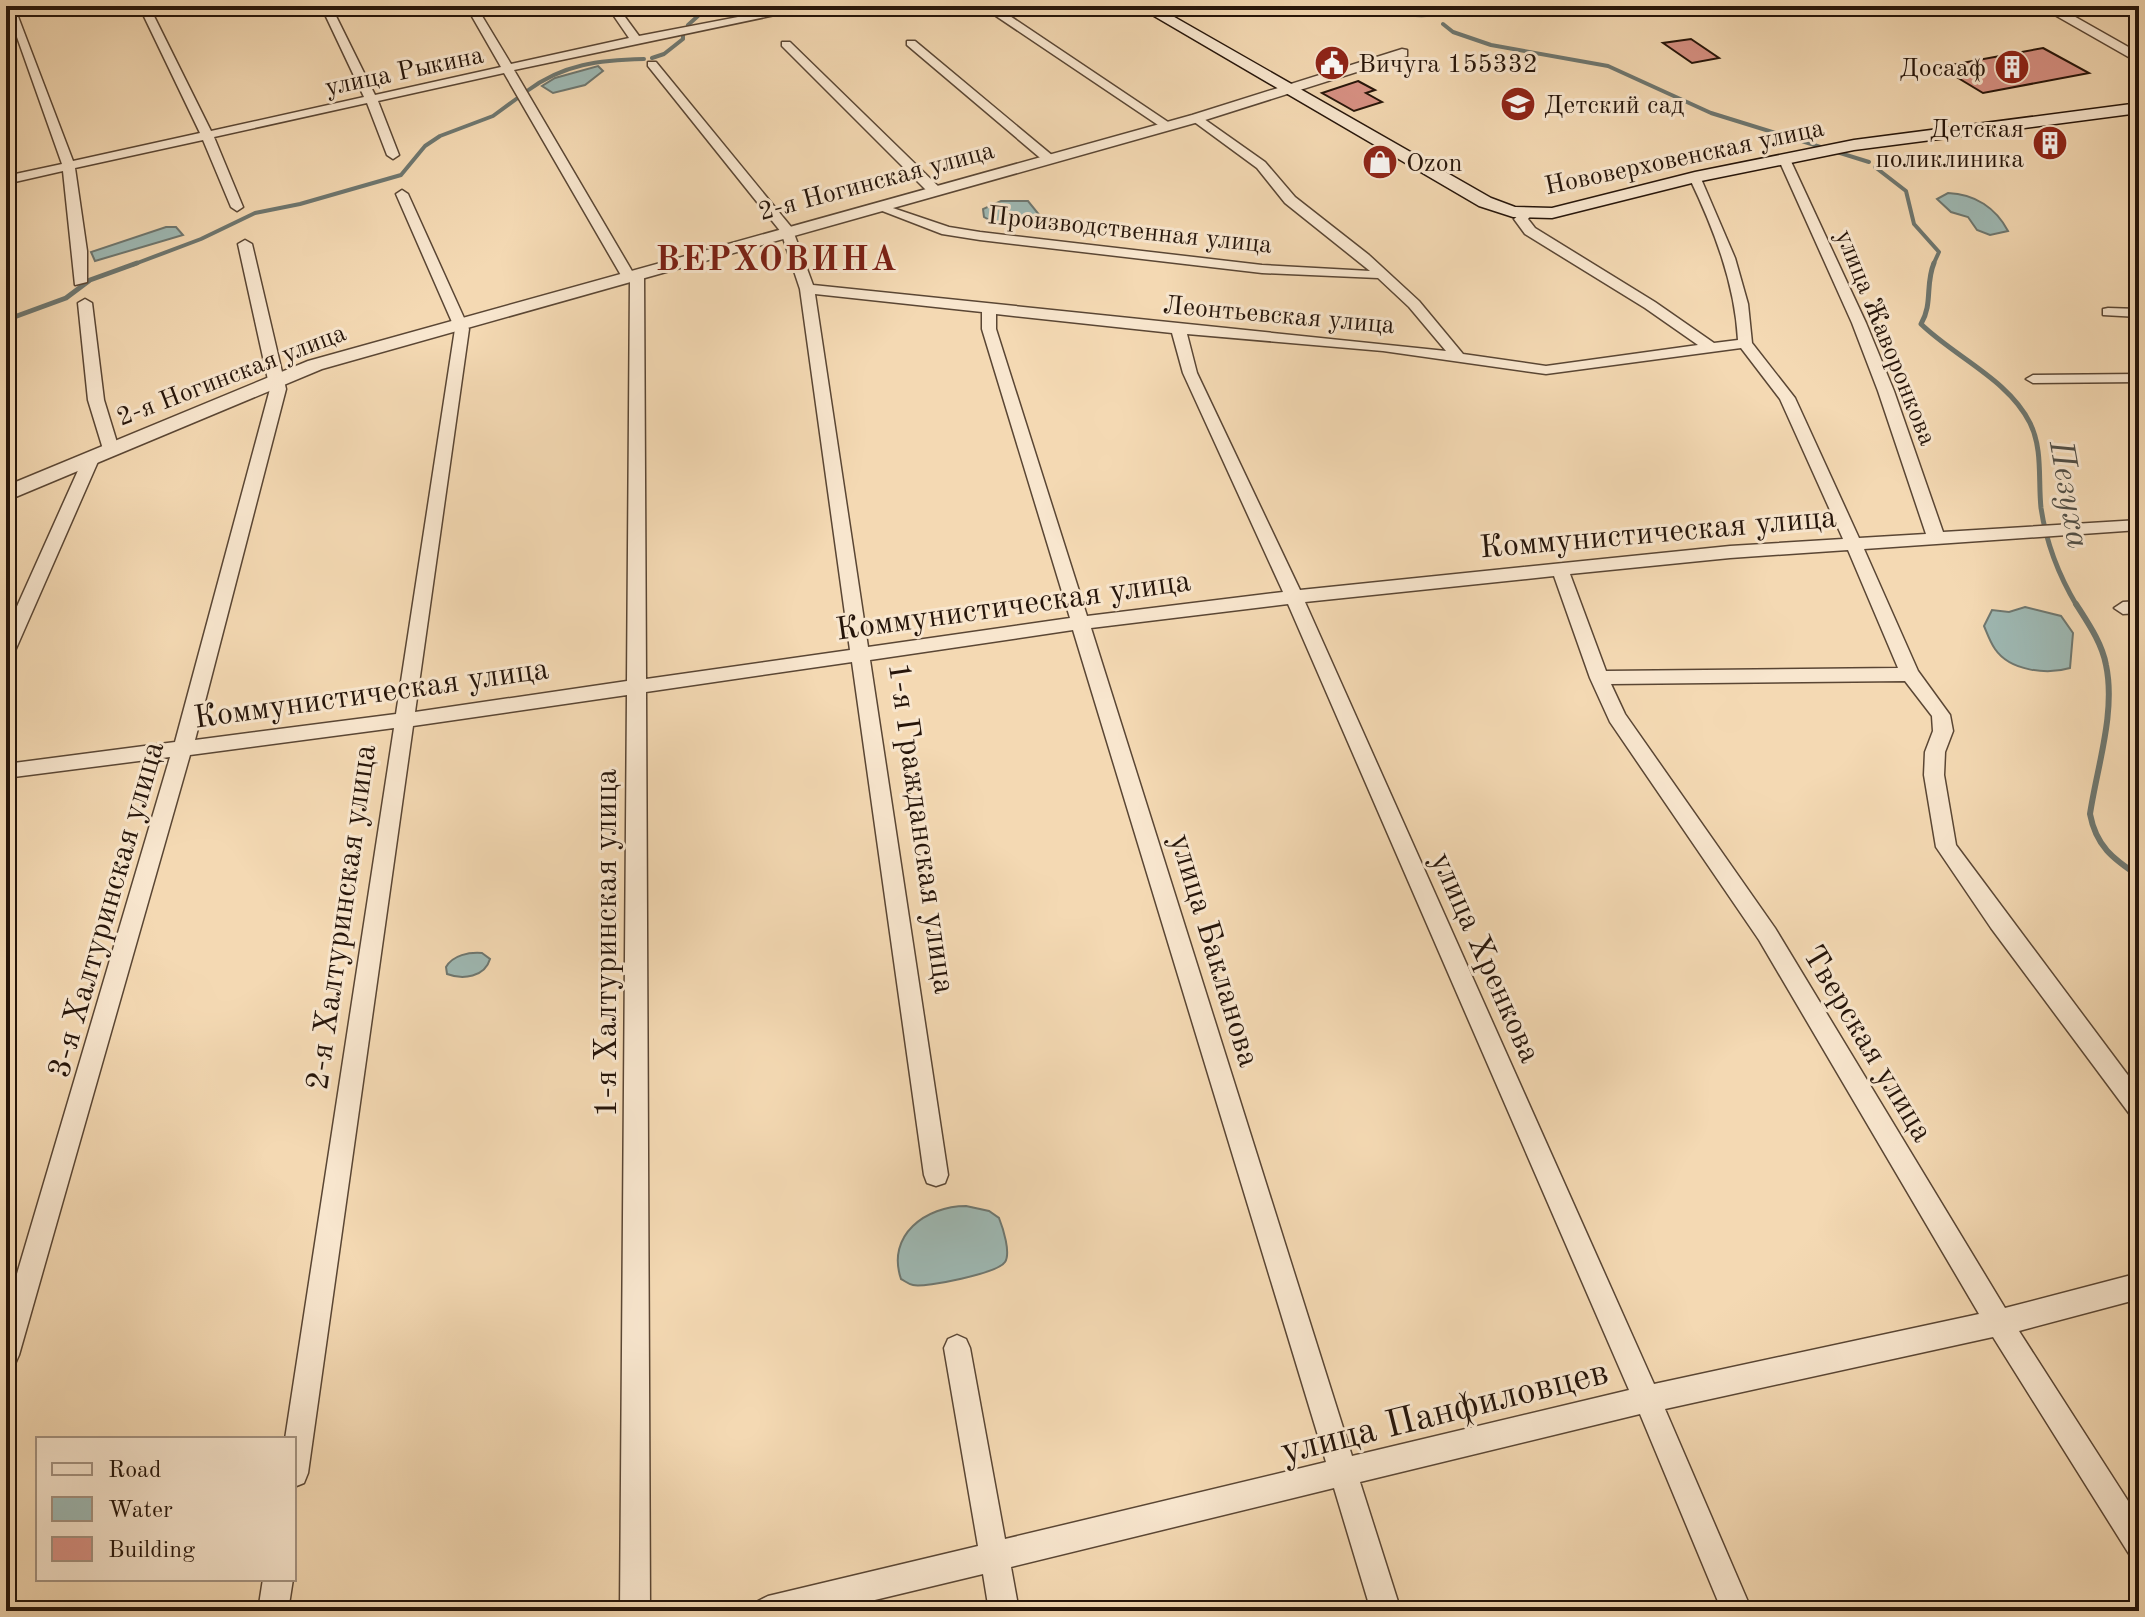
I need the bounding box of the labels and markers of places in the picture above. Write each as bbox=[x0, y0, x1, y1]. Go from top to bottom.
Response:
public building icon: Вичуга 155332 bbox=[1313, 44, 1351, 82]
building icon: Досааф bbox=[1993, 48, 2031, 86]
place label: Вичуга 155332 bbox=[1358, 52, 1538, 78]
place label: Досааф bbox=[1900, 56, 1986, 82]
school or university icon: Детский сад bbox=[1499, 85, 1537, 123]
place label: Детский сад bbox=[1544, 93, 1684, 119]
place label: Детская поликлиника bbox=[1875, 117, 2024, 173]
building icon: Детская поликлиника bbox=[2031, 124, 2069, 162]
shop icon: Ozon bbox=[1361, 143, 1399, 181]
place label: Ozon bbox=[1406, 151, 1463, 177]

